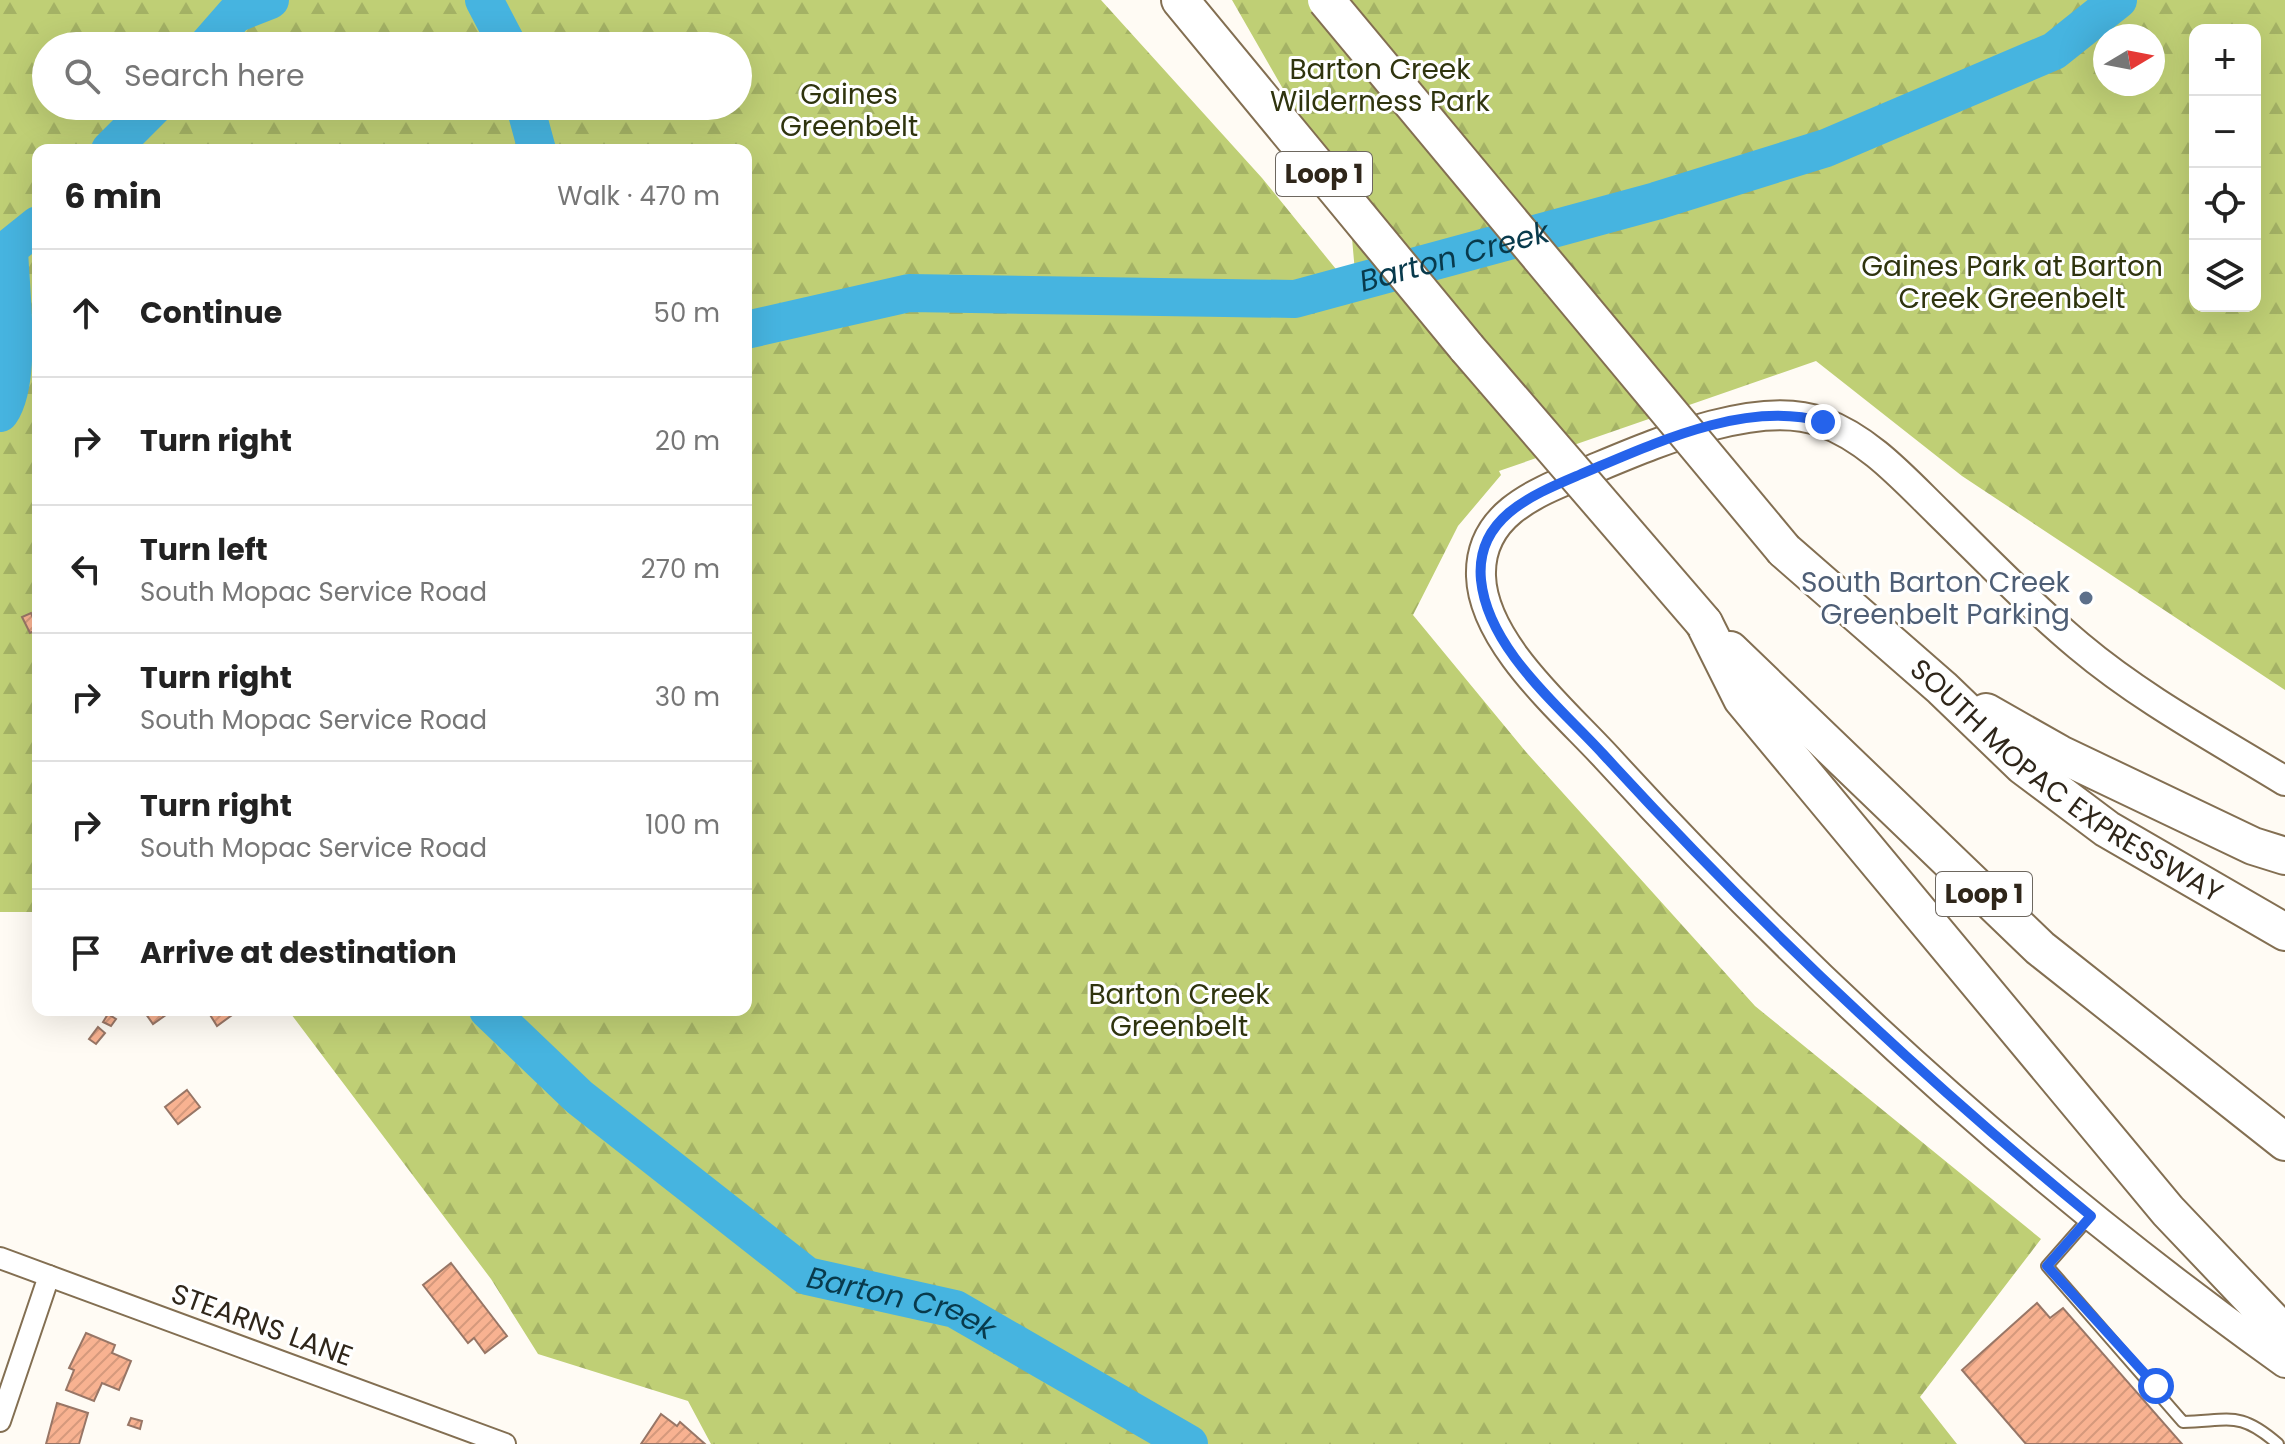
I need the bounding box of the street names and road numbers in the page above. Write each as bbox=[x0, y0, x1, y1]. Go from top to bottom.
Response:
road number: Loop 1 bbox=[1276, 152, 1372, 196]
street label: SOUTH MOPAC EXPRESSWAY bbox=[1902, 650, 2230, 912]
road number: Loop 1 bbox=[1936, 872, 2032, 916]
street label: STEARNS LANE bbox=[166, 1274, 358, 1376]

